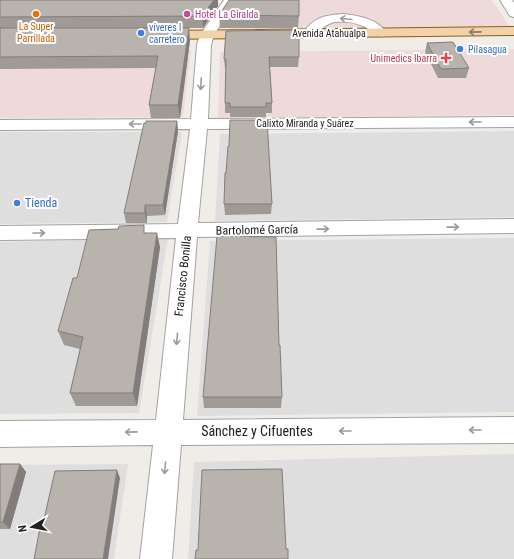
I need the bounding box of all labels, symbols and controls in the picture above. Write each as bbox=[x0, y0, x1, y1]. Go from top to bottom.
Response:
marker: La Super Parrillada bbox=[31, 9, 41, 19]
marker: Hotel La Giralda bbox=[182, 9, 192, 19]
place label: Hotel La Giralda bbox=[195, 9, 258, 20]
one-way arrow bbox=[340, 15, 353, 22]
place label: La Super Parrillada bbox=[17, 21, 55, 44]
place label: víveres l carretero bbox=[149, 22, 185, 45]
marker: víveres l carretero bbox=[136, 28, 146, 38]
street label: Avenida Atahualpa bbox=[292, 28, 366, 39]
one-way arrow bbox=[469, 28, 482, 36]
marker: Pilasagua bbox=[455, 44, 465, 54]
place label: Pilasagua bbox=[468, 44, 507, 55]
marker: Unimedics Ibarra bbox=[440, 52, 452, 64]
place label: Unimedics Ibarra bbox=[370, 53, 437, 64]
one-way arrow bbox=[198, 77, 205, 90]
street label: Calixto Miranda y Suárez bbox=[256, 118, 354, 129]
one-way arrow bbox=[469, 119, 482, 126]
one-way arrow bbox=[129, 120, 142, 128]
place label: Tienda bbox=[25, 196, 57, 210]
marker: Tienda bbox=[12, 198, 22, 208]
street label: Bartolomé García bbox=[216, 222, 299, 238]
one-way arrow bbox=[446, 223, 459, 231]
one-way arrow bbox=[316, 225, 329, 233]
one-way arrow bbox=[32, 229, 45, 237]
street label: Francisco Bonilla bbox=[172, 235, 194, 317]
one-way arrow bbox=[173, 332, 181, 345]
street label: Sánchez y Cifuentes bbox=[201, 423, 313, 439]
one-way arrow bbox=[469, 426, 482, 434]
one-way arrow bbox=[339, 427, 352, 434]
one-way arrow bbox=[125, 428, 138, 436]
one-way arrow bbox=[161, 461, 168, 474]
north arrow bbox=[12, 507, 52, 547]
text: N bbox=[16, 524, 30, 533]

